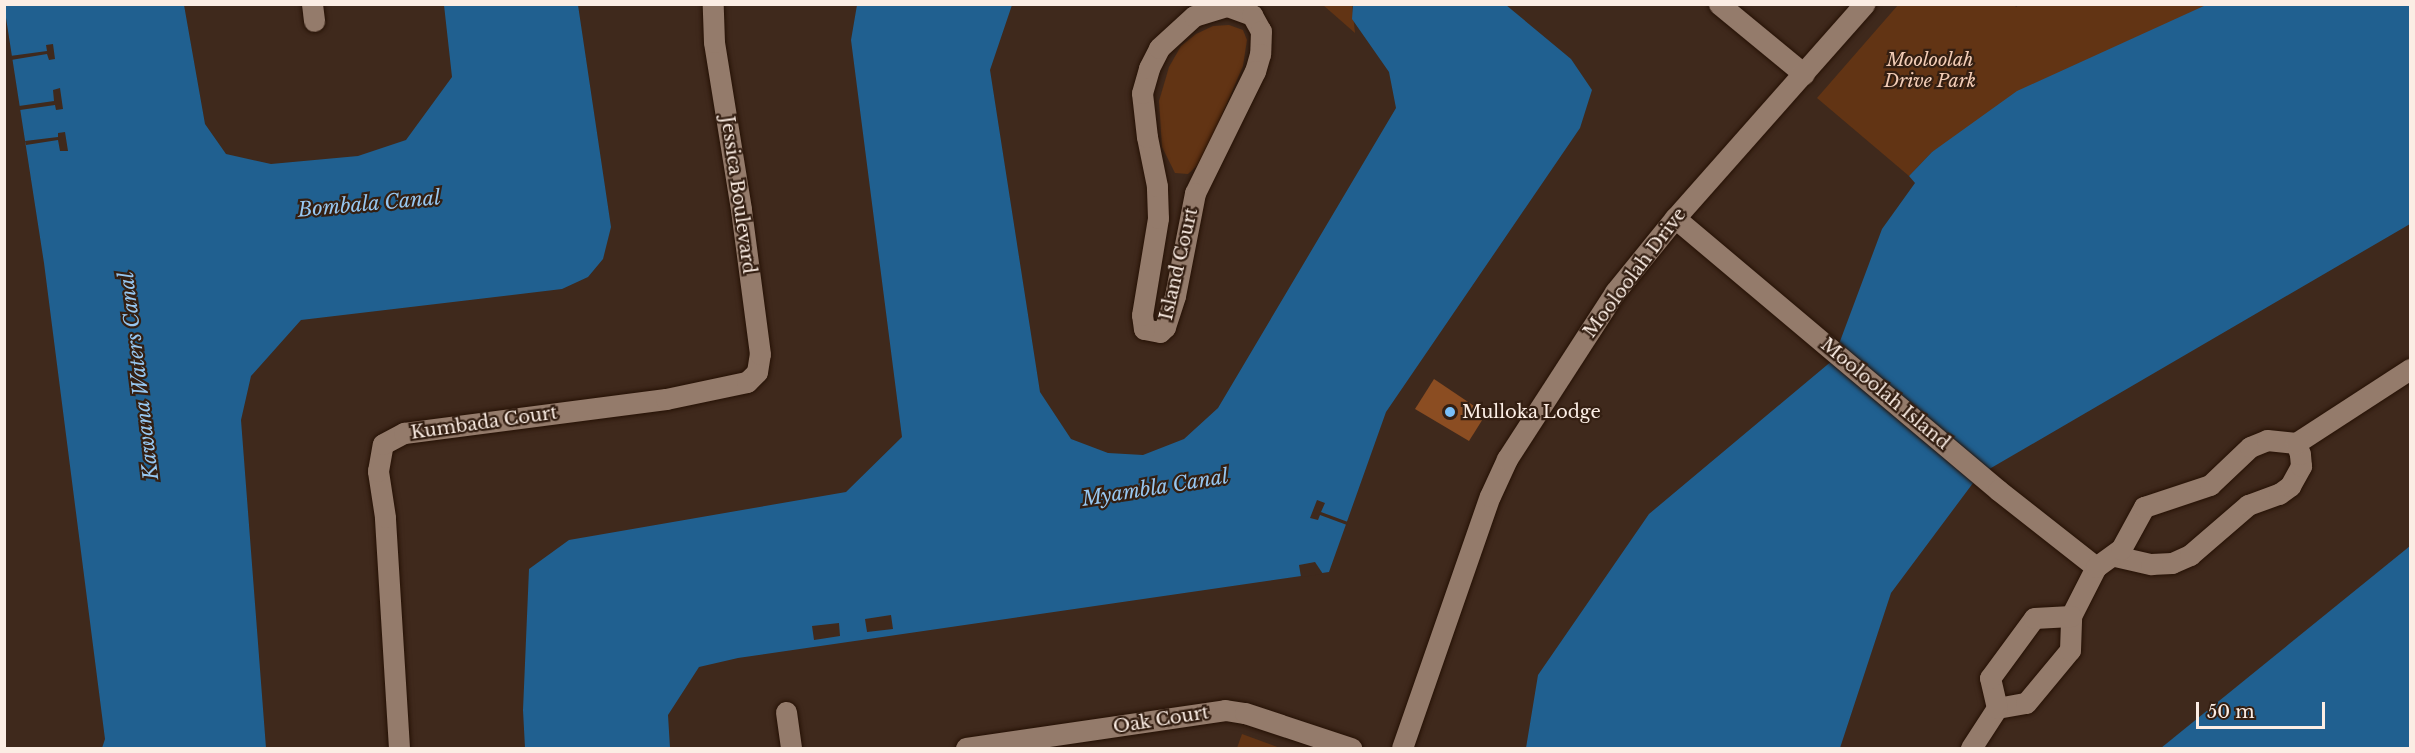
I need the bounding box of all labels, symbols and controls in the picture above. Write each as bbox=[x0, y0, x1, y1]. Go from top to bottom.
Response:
park label: Mooloolah Drive Park bbox=[1884, 50, 1976, 92]
street label: Jessica Boulevard bbox=[716, 115, 760, 275]
water label: Bombala Canal bbox=[296, 186, 442, 222]
street label: Mooloolah Drive bbox=[1579, 204, 1691, 342]
street label: Island Court bbox=[1156, 206, 1202, 322]
water label: Kawana Waters Canal bbox=[114, 270, 164, 482]
street label: Mooloolah Island bbox=[1816, 334, 1954, 454]
place label: Mulloka Lodge bbox=[1462, 401, 1601, 423]
street label: Kumbada Court bbox=[409, 402, 559, 444]
marker: Mulloka Lodge bbox=[1443, 405, 1457, 419]
water label: Myambla Canal bbox=[1080, 465, 1230, 511]
scale bar bbox=[2199, 690, 2328, 728]
text: 50 m bbox=[2207, 701, 2255, 723]
street label: Oak Court bbox=[1112, 702, 1210, 738]

